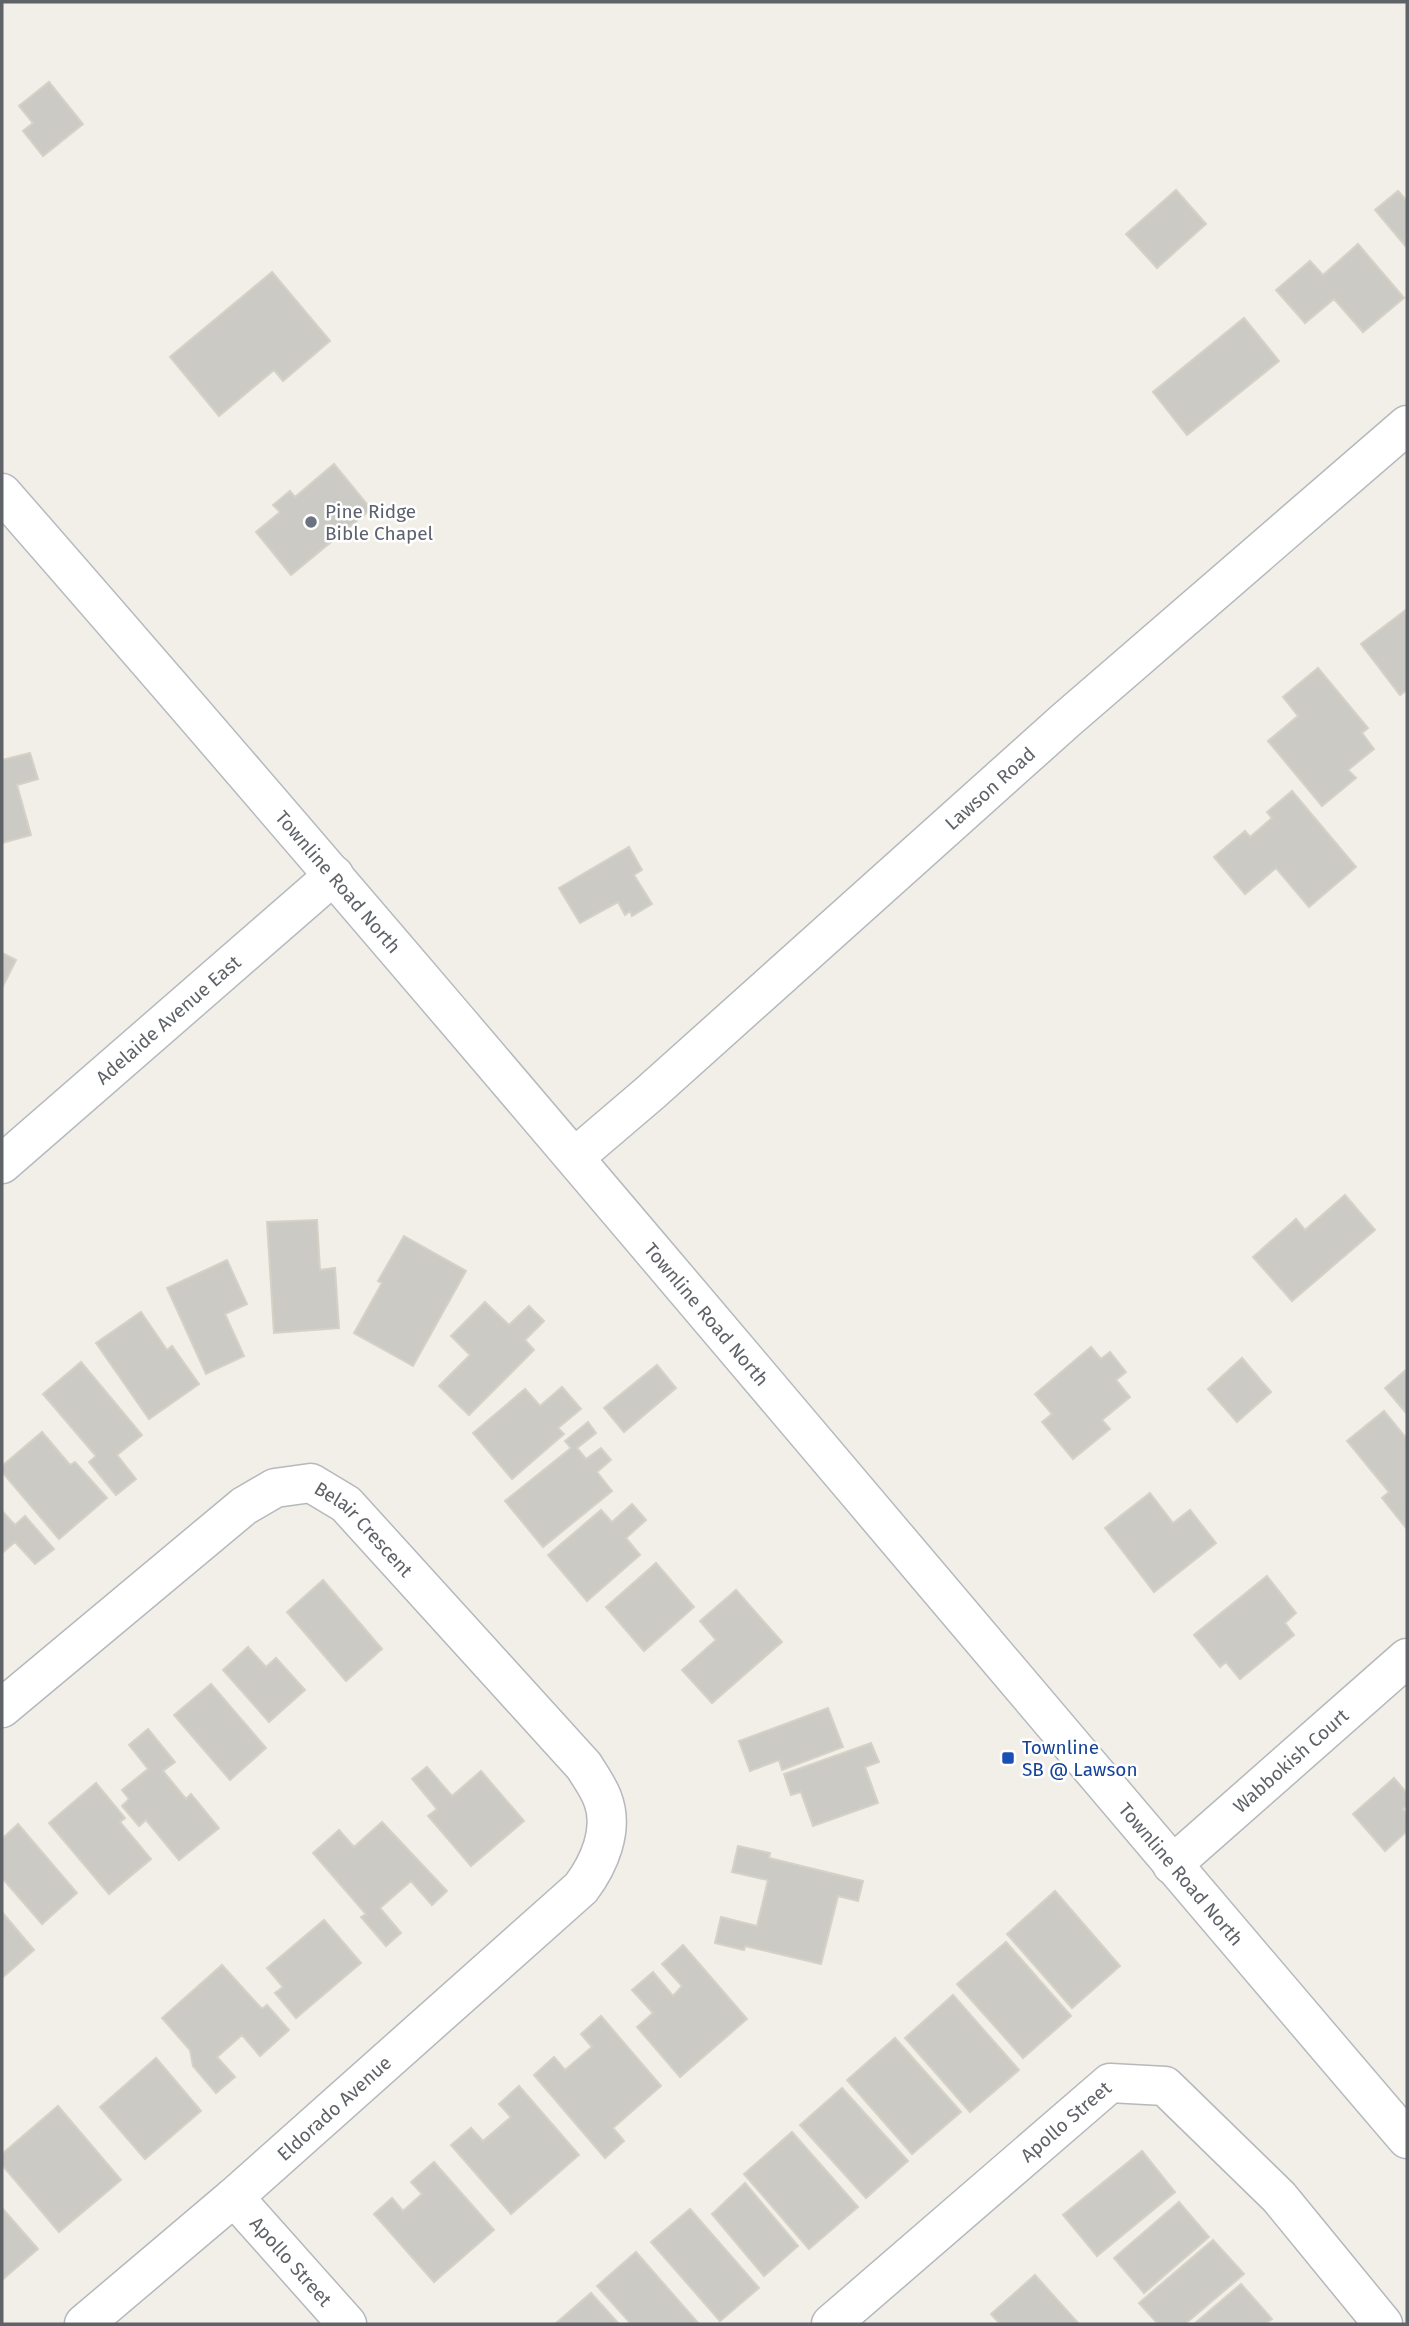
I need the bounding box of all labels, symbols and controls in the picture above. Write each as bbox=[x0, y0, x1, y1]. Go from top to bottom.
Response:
place label: Pine Ridge Bible Chapel bbox=[325, 500, 434, 545]
marker: Pine Ridge Bible Chapel bbox=[303, 514, 319, 530]
street label: Lawson Road bbox=[940, 742, 1040, 835]
street label: Townline Road North bbox=[270, 806, 405, 958]
street label: Adelaide Avenue East bbox=[91, 951, 246, 1089]
street label: Townline Road North bbox=[639, 1238, 773, 1391]
street label: Belair Crescent bbox=[310, 1477, 418, 1582]
street label: Wabbokish Court bbox=[1229, 1704, 1353, 1818]
place label: Townline SB @ Lawson bbox=[1022, 1736, 1138, 1781]
marker: Townline SB @ Lawson bbox=[1000, 1750, 1016, 1766]
street label: Townline Road North bbox=[1114, 1798, 1248, 1951]
street label: Eldorado Avenue bbox=[273, 2051, 396, 2166]
street label: Apollo Street bbox=[1016, 2076, 1116, 2167]
street label: Apollo Street bbox=[245, 2212, 337, 2311]

